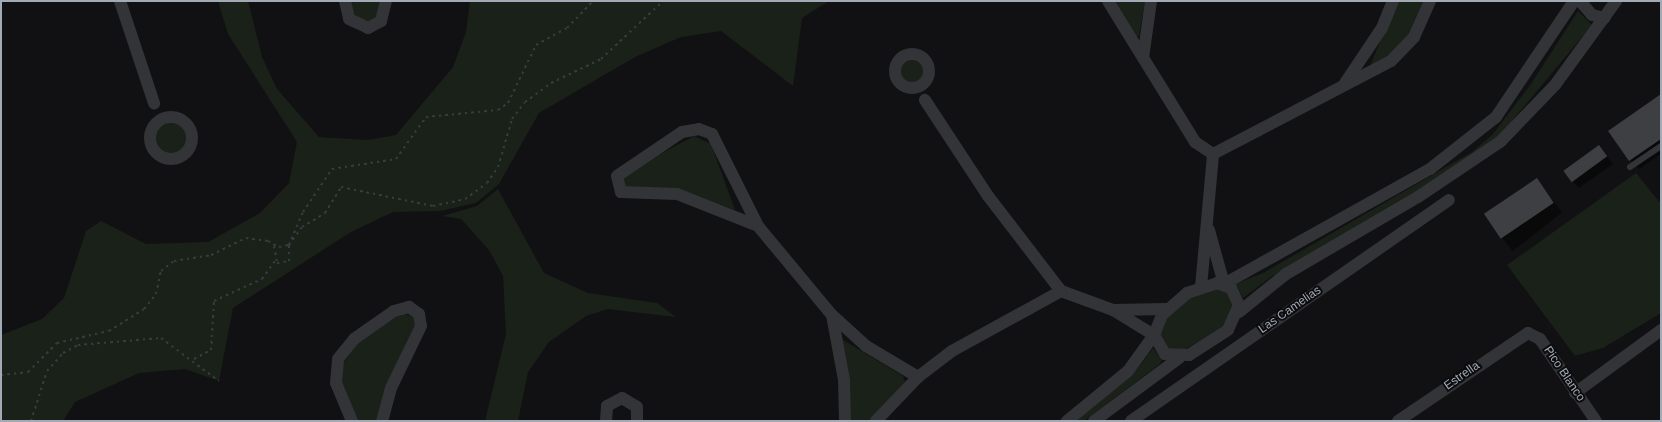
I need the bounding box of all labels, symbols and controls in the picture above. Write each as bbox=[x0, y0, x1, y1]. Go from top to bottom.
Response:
street label: Las Camelias bbox=[1256, 283, 1324, 337]
street label: Pico Blanco bbox=[1540, 344, 1588, 404]
street label: Estrella bbox=[1441, 359, 1483, 393]

